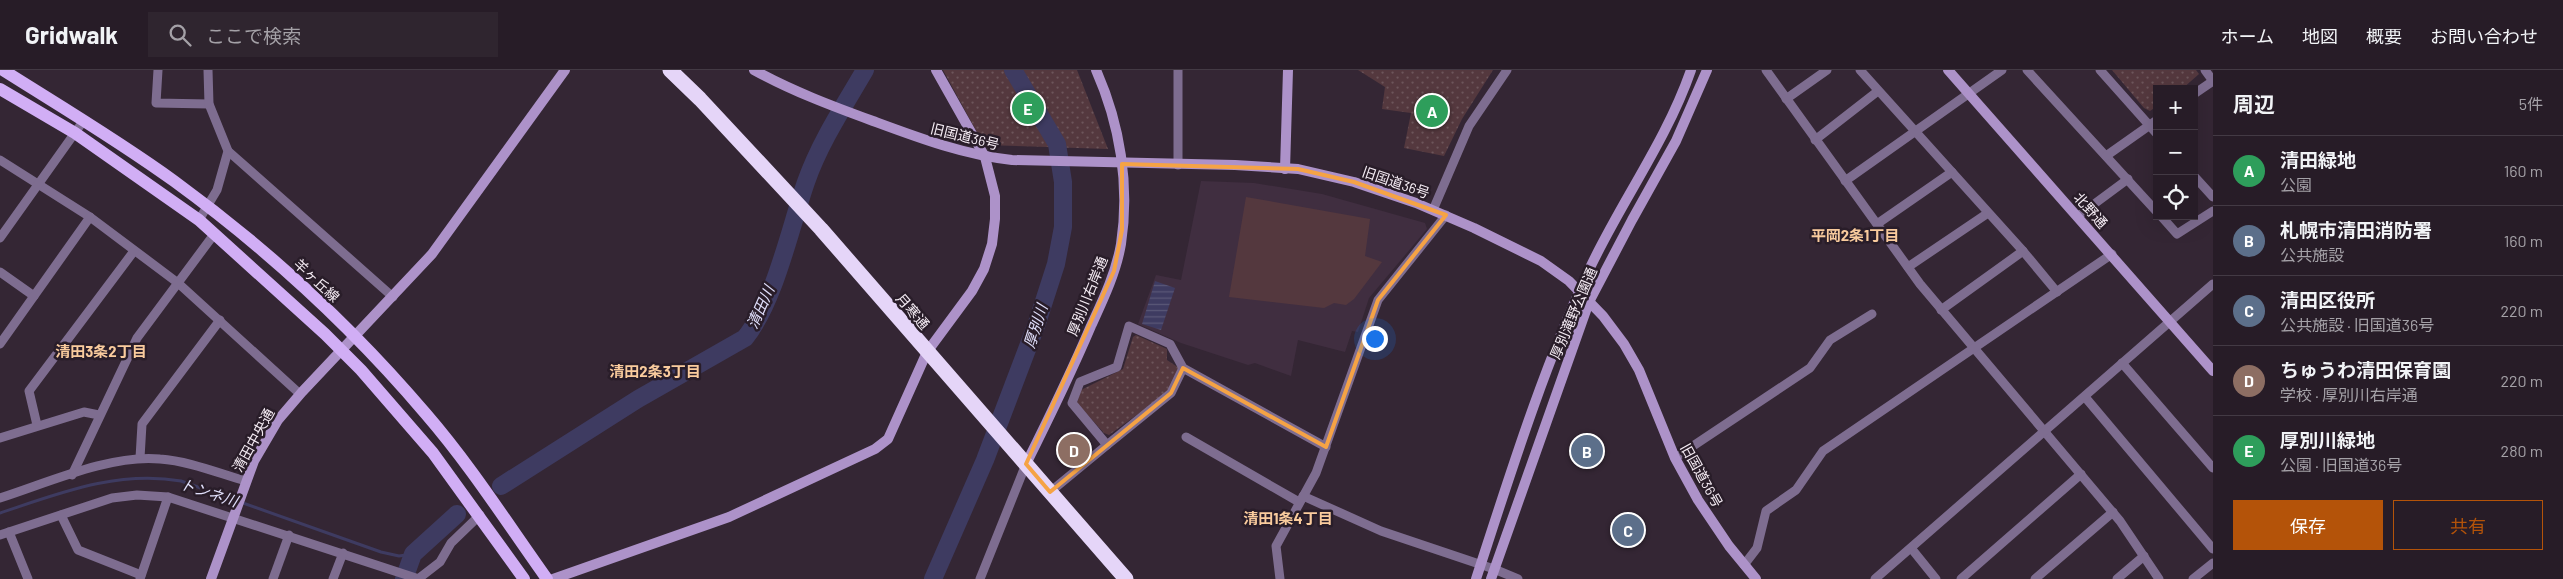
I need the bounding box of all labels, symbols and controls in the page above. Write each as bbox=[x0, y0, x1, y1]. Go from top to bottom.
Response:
search box bbox=[148, 12, 498, 57]
text: Gridwalk bbox=[25, 20, 118, 49]
icon: search bbox=[166, 21, 194, 49]
text: ここで検索 bbox=[206, 24, 301, 47]
text: ホーム bbox=[2221, 25, 2274, 47]
text: 地図 bbox=[2302, 25, 2338, 47]
text: 概要 bbox=[2366, 25, 2402, 47]
text: お問い合わせ bbox=[2430, 25, 2538, 47]
map controls bbox=[2153, 85, 2198, 220]
button: + bbox=[2153, 85, 2198, 130]
pin: E bbox=[1012, 89, 1044, 127]
text: 周辺 bbox=[2233, 91, 2275, 116]
pin: A bbox=[1416, 92, 1448, 130]
text: 5件 bbox=[2519, 94, 2543, 113]
street label: 旧国道36号 bbox=[929, 119, 1001, 153]
button: − bbox=[2153, 130, 2198, 175]
text: 清田緑地 bbox=[2280, 148, 2356, 171]
text: A bbox=[2244, 161, 2254, 180]
text: 160 m bbox=[2504, 161, 2543, 180]
street label: 旧国道36号 bbox=[1360, 162, 1432, 202]
button: locate bbox=[2153, 175, 2198, 220]
text: 公園 bbox=[2280, 175, 2312, 194]
street label: 北野通 bbox=[2071, 189, 2111, 231]
text: 札幌市清田消防署 bbox=[2280, 218, 2432, 241]
district label: 平岡2条1丁目 bbox=[1811, 226, 1899, 244]
text: B bbox=[2244, 231, 2254, 250]
text: 160 m bbox=[2504, 231, 2543, 250]
text: 公共施設 bbox=[2280, 245, 2344, 264]
street label: 厚別川右岸通 bbox=[1063, 254, 1111, 338]
street label: 羊ヶ丘線 bbox=[291, 255, 343, 305]
street label: 厚別滝野公園通 bbox=[1546, 265, 1600, 361]
water label: 清田川 bbox=[743, 281, 778, 331]
text: 清田区役所 bbox=[2280, 288, 2375, 311]
street label: 月寒通 bbox=[893, 290, 933, 332]
water label: 厚別川 bbox=[1019, 300, 1051, 350]
text: C bbox=[2244, 301, 2254, 320]
text: 220 m bbox=[2500, 301, 2543, 320]
text: 公共施設 · 旧国道36号 bbox=[2280, 315, 2434, 334]
your location bbox=[1362, 326, 1388, 352]
district label: 清田3条2丁目 bbox=[55, 342, 147, 360]
text: ちゅうわ清田保育園 bbox=[2280, 358, 2451, 381]
district label: 清田2条3丁目 bbox=[609, 362, 701, 380]
text: D bbox=[2244, 371, 2254, 390]
text: 220 m bbox=[2500, 371, 2543, 390]
text: 学校 · 厚別川右岸通 bbox=[2280, 385, 2418, 404]
street label: 清田中央通 bbox=[229, 405, 277, 475]
text: 厚別川緑地 bbox=[2280, 428, 2375, 451]
pin: D bbox=[1058, 431, 1090, 469]
pin: B bbox=[1571, 432, 1603, 470]
street label: 旧国道36号 bbox=[1677, 440, 1727, 510]
text: E bbox=[2244, 441, 2254, 460]
text: 280 m bbox=[2501, 441, 2543, 460]
text: 公園 · 旧国道36号 bbox=[2280, 455, 2402, 474]
water label: トンネ川 bbox=[178, 474, 242, 510]
button: 保存 bbox=[2233, 500, 2383, 550]
button: 共有 bbox=[2393, 500, 2543, 550]
district label: 清田1条4丁目 bbox=[1243, 509, 1333, 527]
pin: C bbox=[1612, 511, 1644, 549]

